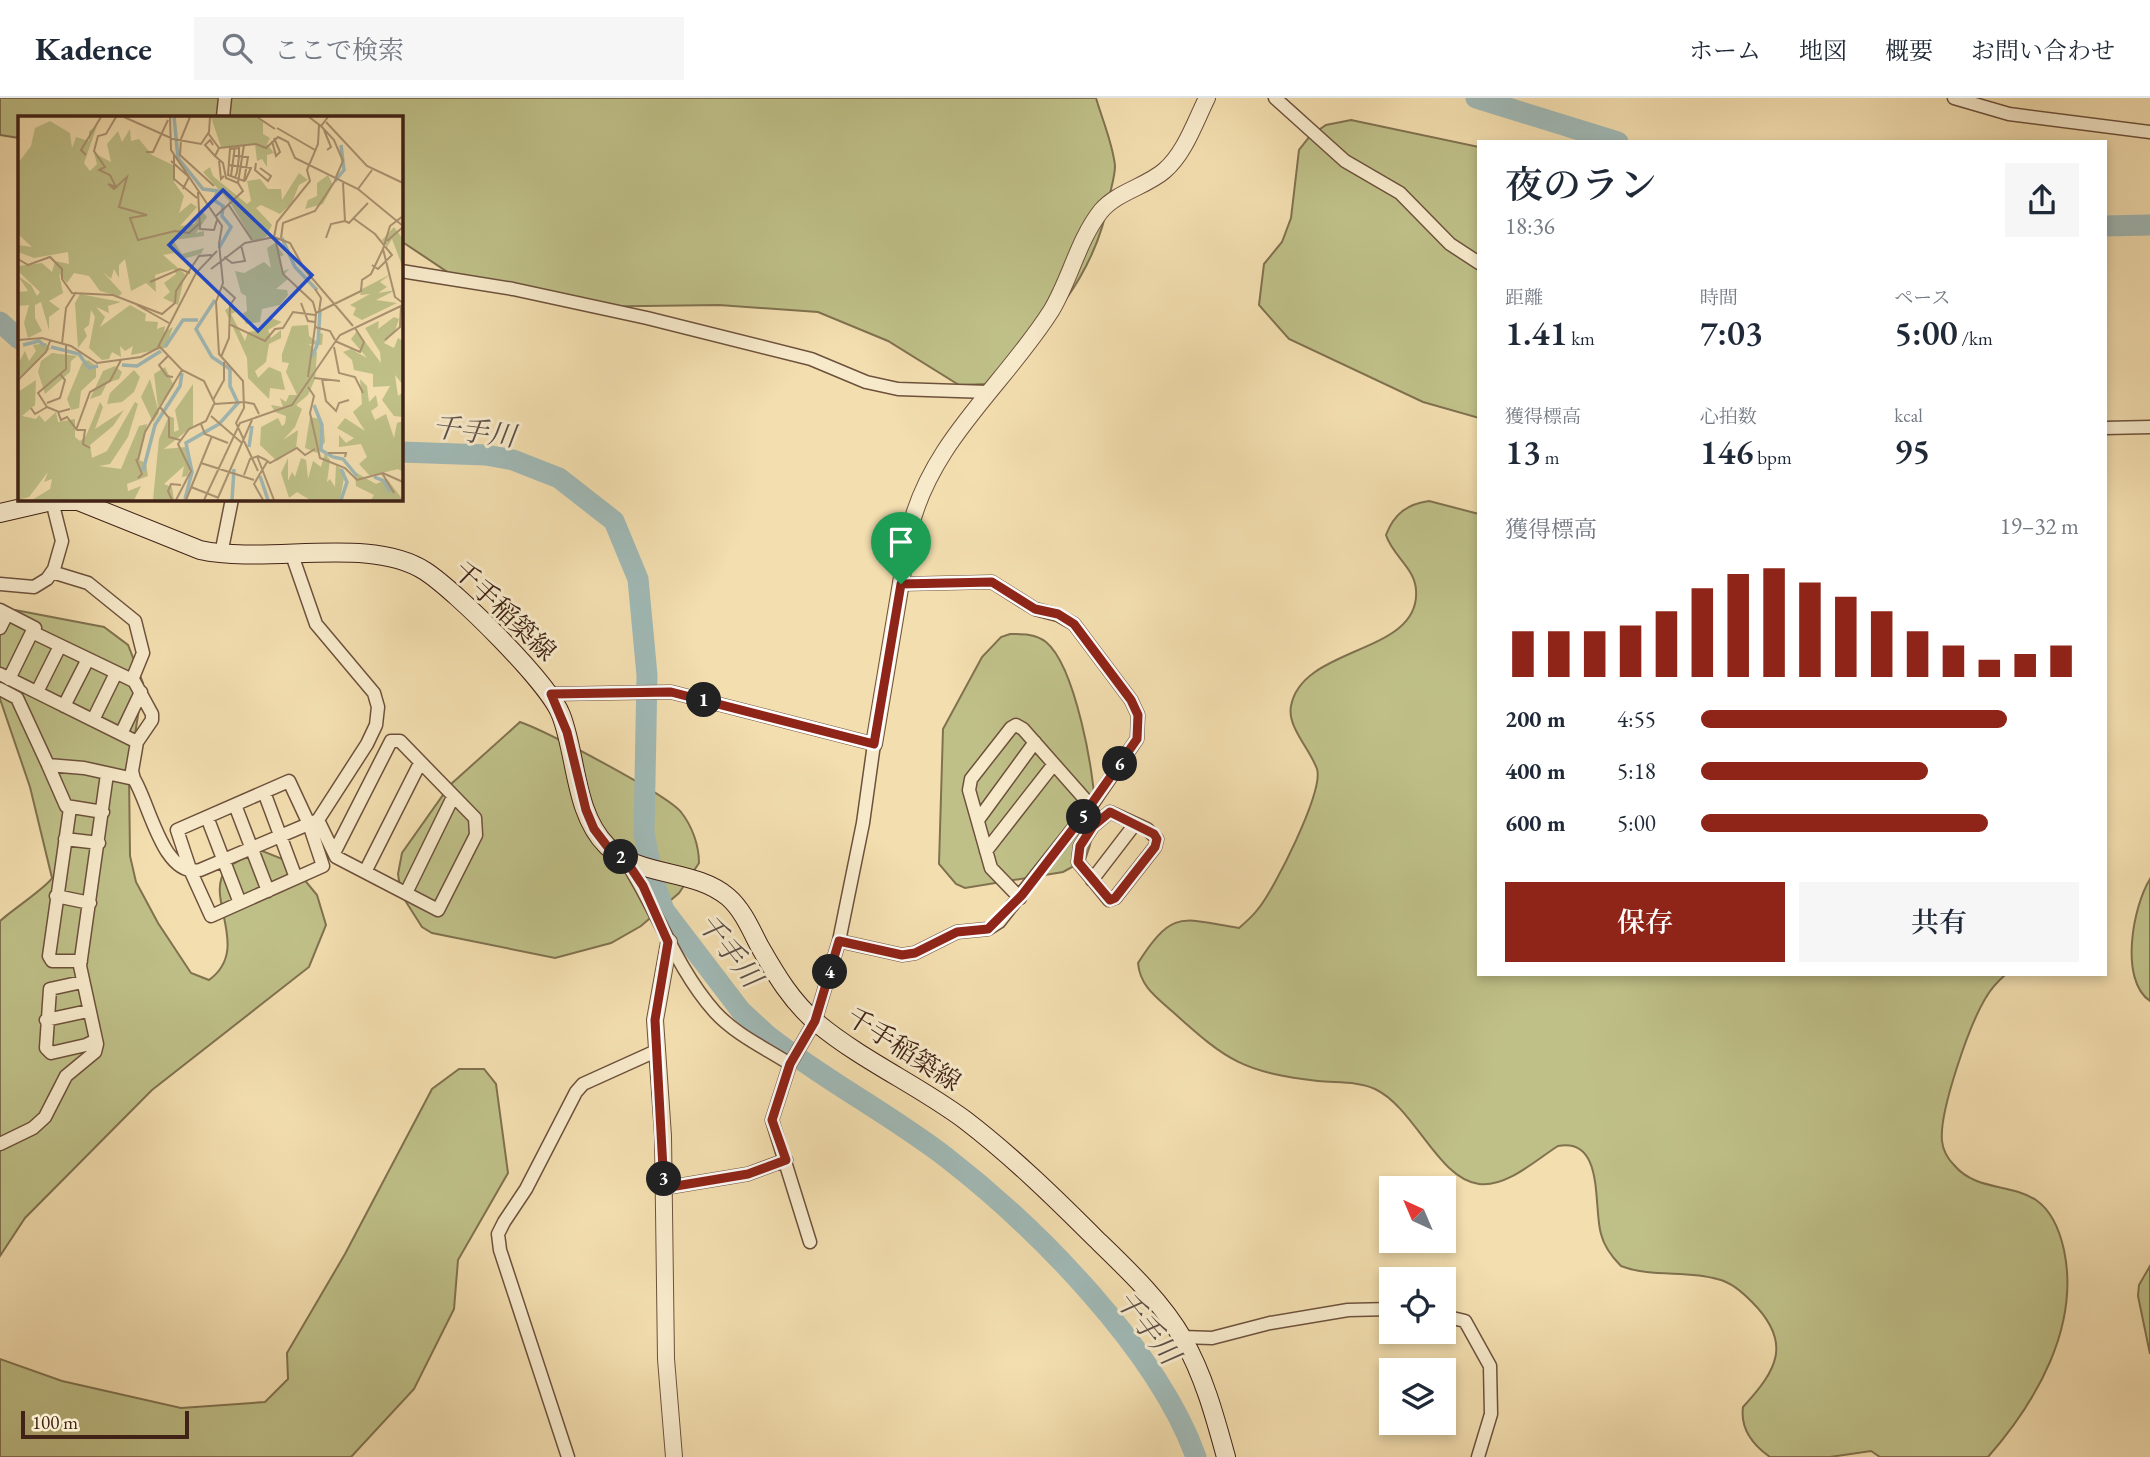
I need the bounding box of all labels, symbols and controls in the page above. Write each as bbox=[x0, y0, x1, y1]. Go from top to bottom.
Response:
search box bbox=[194, 17, 684, 80]
text: Kadence bbox=[35, 27, 152, 70]
icon: search bbox=[218, 29, 256, 67]
text: ここで検索 bbox=[274, 33, 404, 67]
text: ホーム bbox=[1689, 35, 1761, 66]
text: 地図 bbox=[1799, 35, 1847, 66]
text: 概要 bbox=[1885, 35, 1933, 66]
text: お問い合わせ bbox=[1971, 35, 2115, 66]
inset map bbox=[18, 116, 402, 500]
text: 夜のラン bbox=[1505, 160, 1657, 209]
button: share bbox=[2005, 163, 2079, 237]
text: 18:36 bbox=[1505, 211, 1555, 241]
text: 距離 bbox=[1505, 285, 1543, 310]
text: 時間 bbox=[1700, 285, 1738, 310]
text: ペース bbox=[1894, 285, 1950, 310]
text: 1.41 bbox=[1505, 310, 1567, 355]
text: 7:03 bbox=[1700, 310, 1763, 355]
text: 5:00 bbox=[1894, 310, 1958, 355]
text: km bbox=[1567, 326, 1595, 351]
text: /km bbox=[1958, 326, 1993, 351]
text: kcal bbox=[1894, 403, 1923, 428]
text: 獲得標高 bbox=[1505, 404, 1581, 429]
text: 心拍数 bbox=[1700, 404, 1757, 429]
water label: 千手川 bbox=[430, 408, 521, 454]
text: 95 bbox=[1894, 428, 1930, 473]
text: 13 bbox=[1505, 429, 1541, 474]
text: 146 bbox=[1700, 429, 1754, 474]
text: m bbox=[1541, 445, 1560, 470]
text: bpm bbox=[1754, 445, 1792, 470]
text: 19–32 m bbox=[2000, 511, 2079, 541]
pin bbox=[871, 512, 931, 584]
text: 獲得標高 bbox=[1505, 514, 1597, 544]
icon: arrive bbox=[882, 523, 920, 561]
street label: 千手稲築線 bbox=[446, 554, 564, 668]
pin: 1 bbox=[686, 682, 722, 718]
text: 1 bbox=[698, 687, 709, 712]
text: 200 m bbox=[1505, 704, 1566, 734]
text: 4:55 bbox=[1617, 704, 1656, 734]
pin: 6 bbox=[1102, 746, 1138, 782]
text: 6 bbox=[1114, 751, 1125, 776]
text: 400 m bbox=[1505, 756, 1566, 786]
text: 5:18 bbox=[1617, 756, 1656, 786]
pin: 5 bbox=[1066, 800, 1102, 834]
text: 5 bbox=[1078, 804, 1089, 829]
text: 600 m bbox=[1505, 808, 1566, 838]
text: 5:00 bbox=[1617, 808, 1656, 838]
pin: 2 bbox=[604, 840, 638, 874]
text: 2 bbox=[615, 844, 626, 869]
button: 保存 bbox=[1505, 882, 1785, 962]
button: 共有 bbox=[1799, 882, 2079, 962]
water label: 千手川 bbox=[690, 906, 772, 997]
pin: 4 bbox=[812, 954, 848, 990]
text: 4 bbox=[824, 959, 835, 984]
street label: 千手稲築線 bbox=[840, 999, 968, 1099]
pin: 3 bbox=[646, 1162, 682, 1196]
text: 3 bbox=[658, 1166, 669, 1191]
north arrow bbox=[1379, 1176, 1456, 1253]
map controls bbox=[1379, 1176, 1456, 1435]
button: locate bbox=[1379, 1267, 1456, 1344]
water label: 千手川 bbox=[1108, 1283, 1190, 1374]
button: layers bbox=[1379, 1358, 1456, 1435]
scale bar bbox=[21, 1408, 189, 1440]
text: 100 m bbox=[32, 1410, 78, 1435]

